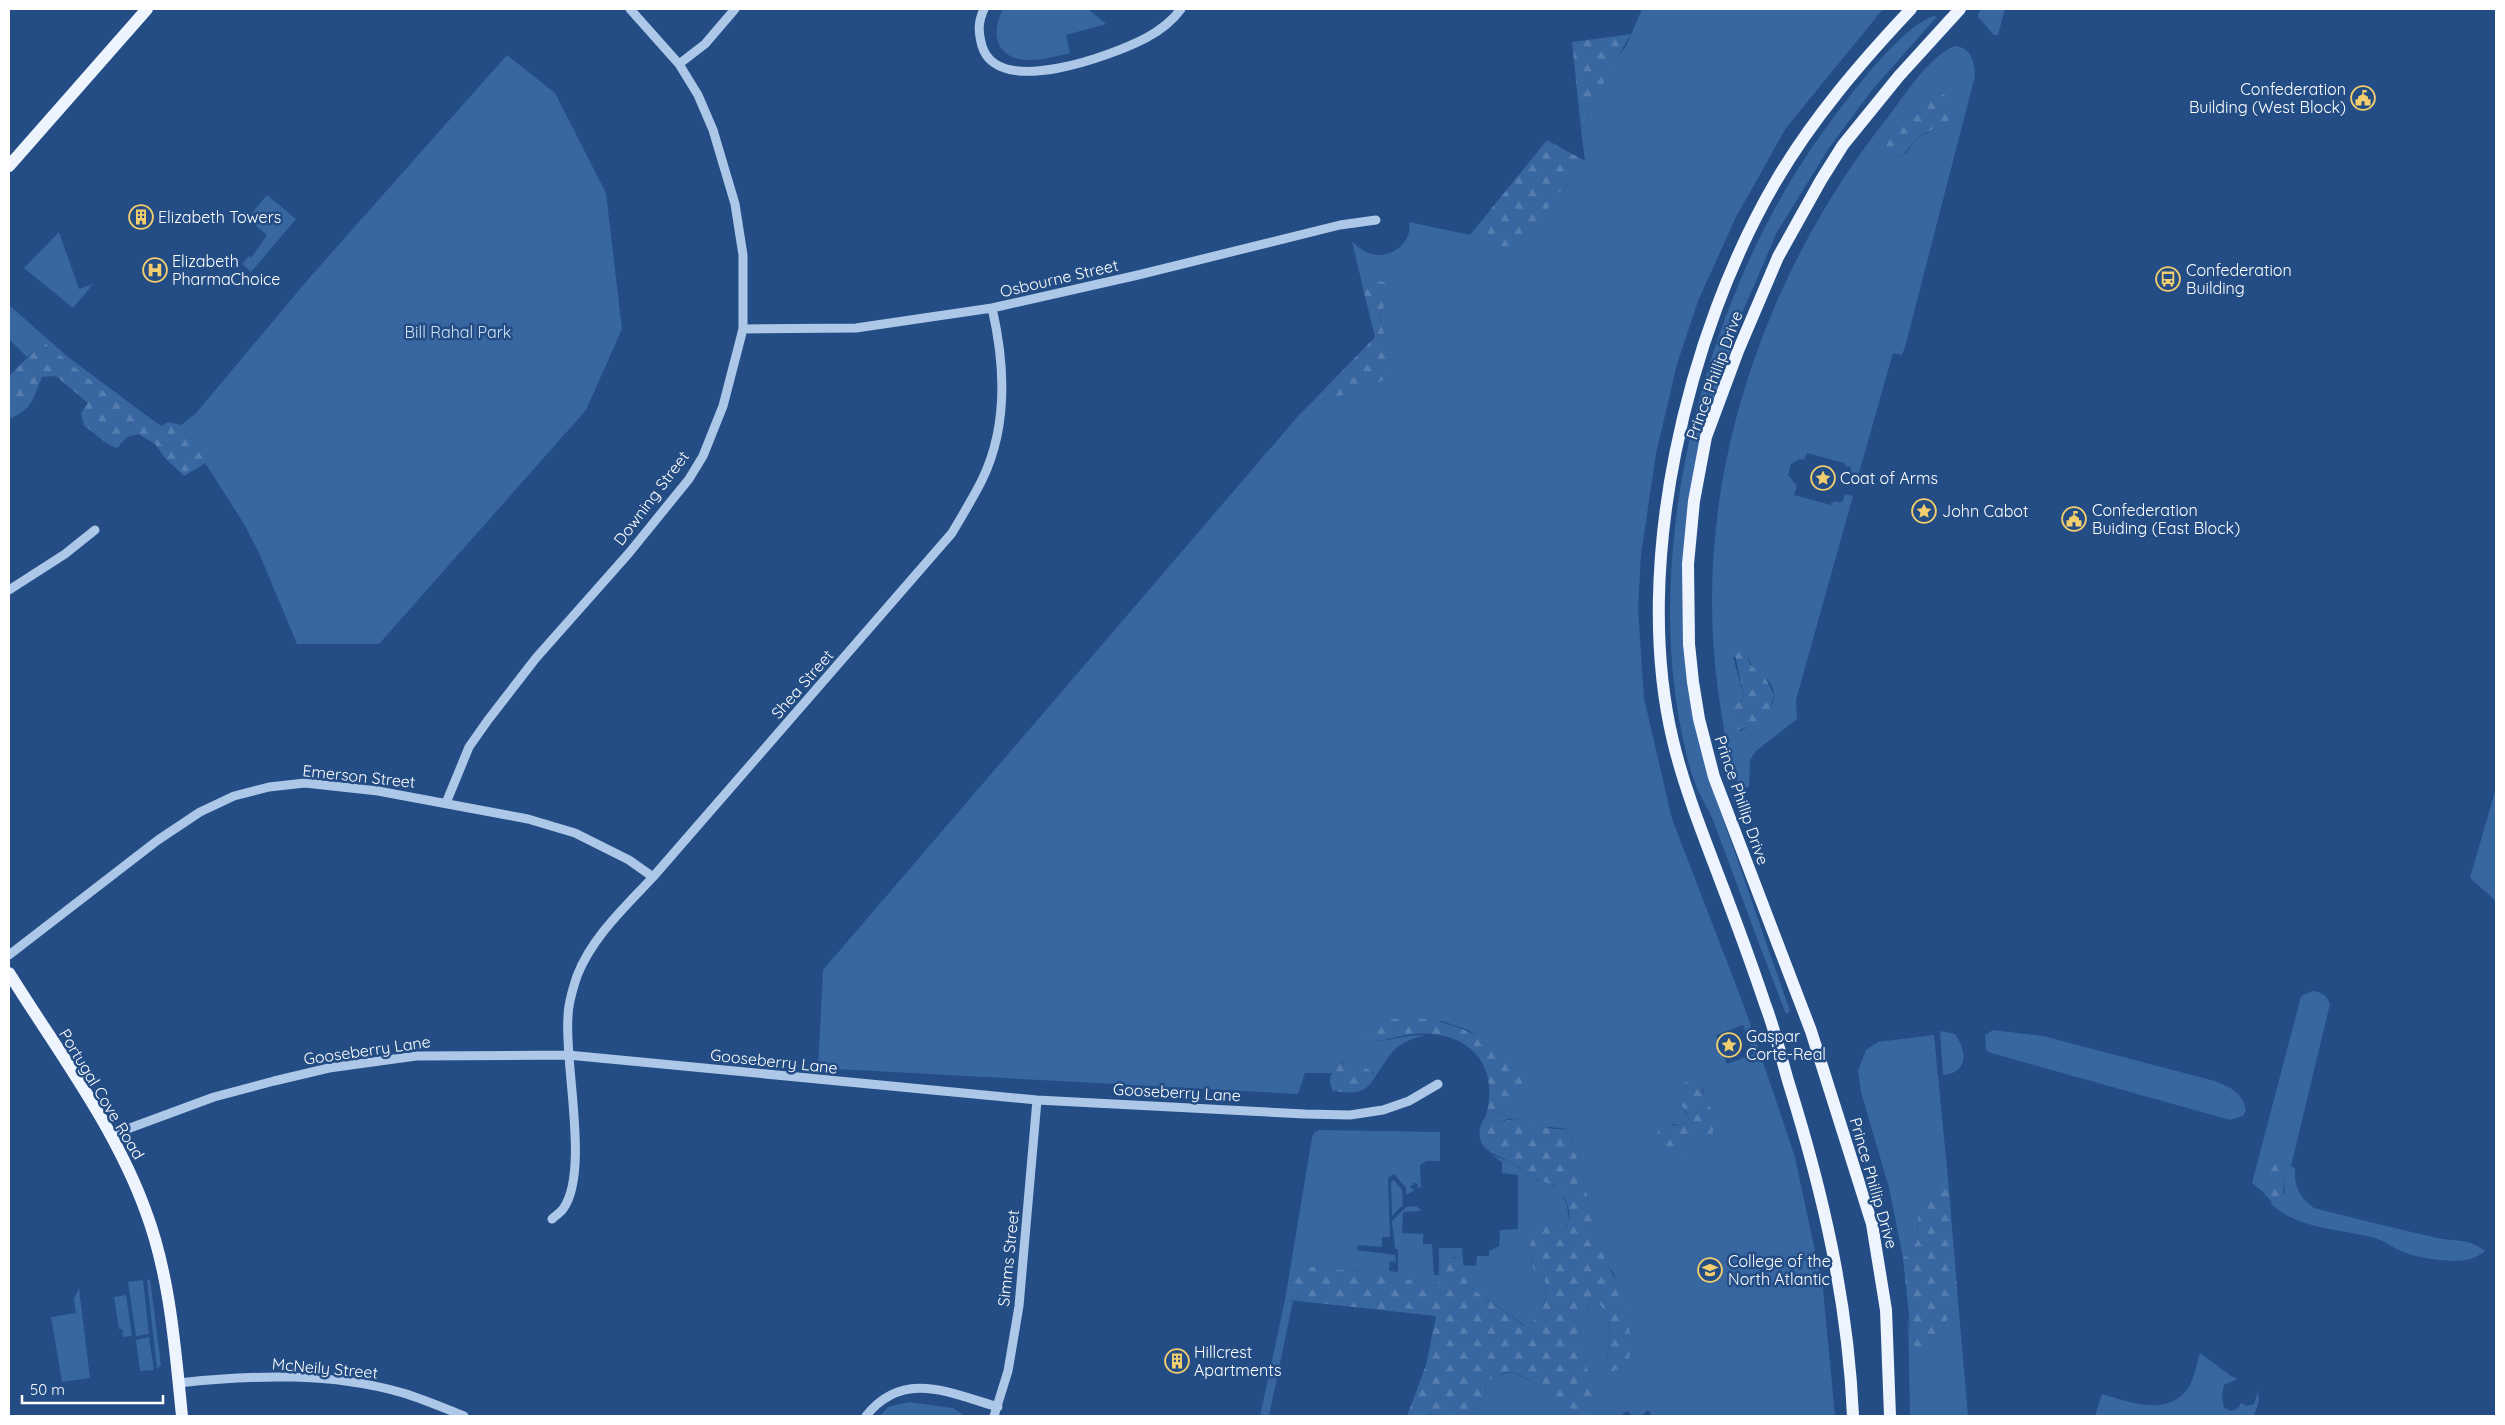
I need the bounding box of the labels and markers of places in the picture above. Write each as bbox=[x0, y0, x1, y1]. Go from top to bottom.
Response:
place label: Confederation Building (West Block) bbox=[2189, 79, 2346, 117]
public building icon: Confederation Building (West Block) bbox=[2350, 85, 2376, 111]
building icon: Elizabeth Towers bbox=[128, 204, 154, 230]
place label: Elizabeth Towers bbox=[158, 207, 281, 227]
place label: Elizabeth PharmaChoice bbox=[172, 251, 280, 289]
hospital icon: Elizabeth PharmaChoice bbox=[142, 257, 168, 283]
place label: Confederation Building bbox=[2186, 260, 2292, 298]
bus stop icon: Confederation Building bbox=[2155, 266, 2181, 292]
place icon: Coat of Arms bbox=[1810, 465, 1836, 491]
place label: Coat of Arms bbox=[1840, 468, 1938, 488]
place icon: John Cabot bbox=[1911, 498, 1937, 524]
place label: Confederation Buiding (East Block) bbox=[2092, 500, 2240, 538]
place label: John Cabot bbox=[1942, 501, 2028, 521]
public building icon: Confederation Buiding (East Block) bbox=[2061, 506, 2087, 532]
place label: Gaspar Corte-Real bbox=[1746, 1026, 1826, 1064]
place icon: Gaspar Corte-Real bbox=[1716, 1032, 1742, 1058]
place label: College of the North Atlantic bbox=[1728, 1251, 1831, 1289]
school or university icon: College of the North Atlantic bbox=[1697, 1257, 1723, 1283]
place label: Hillcrest Apartments bbox=[1194, 1342, 1281, 1380]
building icon: Hillcrest Apartments bbox=[1164, 1348, 1190, 1374]

